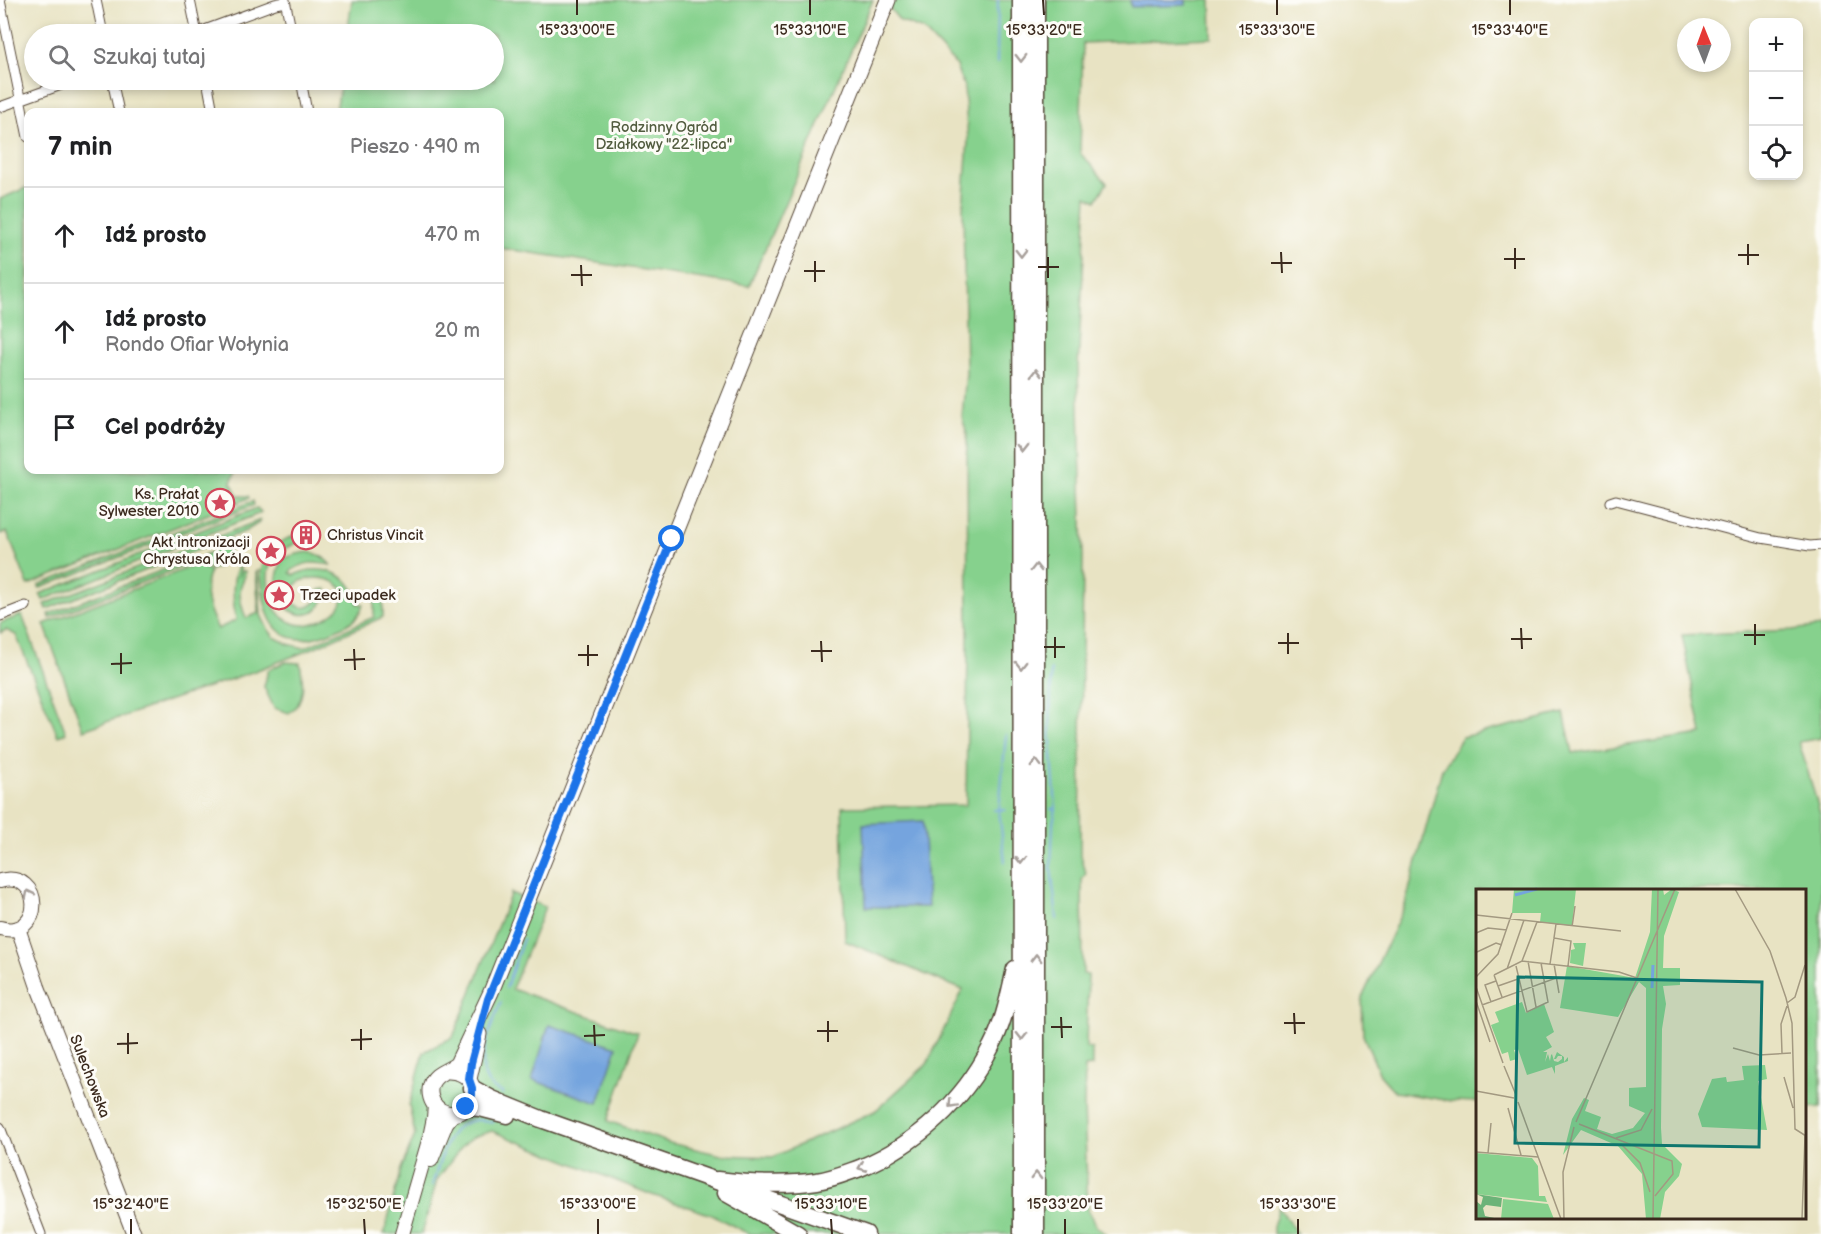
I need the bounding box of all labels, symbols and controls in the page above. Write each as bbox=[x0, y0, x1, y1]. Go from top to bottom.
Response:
north arrow bbox=[1677, 18, 1731, 72]
map controls bbox=[1749, 18, 1803, 180]
button: + bbox=[1749, 18, 1803, 72]
text: 15°33'00"E bbox=[539, 21, 615, 40]
text: 15°33'10"E bbox=[773, 21, 847, 40]
text: 15°33'20"E bbox=[1006, 21, 1082, 40]
text: 15°33'30"E bbox=[1239, 21, 1315, 40]
text: 15°33'40"E bbox=[1472, 21, 1548, 40]
search box bbox=[24, 24, 504, 90]
icon: search bbox=[45, 41, 78, 74]
text: Szukaj tutaj bbox=[93, 44, 206, 71]
one-way arrow bbox=[1015, 54, 1027, 63]
button: − bbox=[1749, 72, 1803, 126]
park label: Rodzinny Ogród Działkowy "22-lipca" bbox=[596, 118, 732, 154]
button: locate bbox=[1749, 126, 1803, 180]
text: 7 min bbox=[48, 132, 112, 163]
text: Pieszo · 490 m bbox=[350, 135, 480, 159]
icon: ahead bbox=[48, 219, 81, 252]
text: Idź prosto bbox=[105, 222, 207, 249]
text: 470 m bbox=[424, 223, 480, 247]
one-way arrow bbox=[1015, 249, 1027, 258]
text: Idź prosto bbox=[105, 306, 207, 333]
icon: ahead bbox=[48, 315, 81, 348]
text: 20 m bbox=[435, 319, 480, 343]
text: Rondo Ofiar Wołynia bbox=[105, 333, 289, 357]
one-way arrow bbox=[1030, 368, 1042, 377]
icon: arrive bbox=[48, 411, 81, 444]
text: Cel podróży bbox=[105, 414, 225, 441]
one-way arrow bbox=[1016, 444, 1028, 453]
place label: Ks. Prałat Sylwester 2010 bbox=[99, 485, 199, 521]
place icon: Ks. Prałat Sylwester 2010 bbox=[204, 487, 236, 519]
building icon: Christus Vincit bbox=[290, 519, 322, 551]
route start bbox=[658, 525, 684, 551]
place label: Christus Vincit bbox=[327, 526, 424, 545]
place label: Akt intronizacji Chrystusa Króla bbox=[143, 533, 250, 569]
place icon: Akt intronizacji Chrystusa Króla bbox=[255, 535, 287, 567]
one-way arrow bbox=[1030, 563, 1042, 572]
place icon: Trzeci upadek bbox=[263, 579, 295, 611]
place label: Trzeci upadek bbox=[300, 586, 396, 605]
one-way arrow bbox=[1015, 661, 1027, 670]
one-way arrow bbox=[1030, 758, 1042, 767]
one-way arrow bbox=[1015, 856, 1027, 865]
inset map bbox=[1476, 889, 1806, 1219]
one-way arrow bbox=[25, 890, 36, 900]
one-way arrow bbox=[1030, 953, 1042, 962]
street label: Sulechowska bbox=[65, 1032, 114, 1120]
one-way arrow bbox=[1016, 1032, 1028, 1041]
route end bbox=[452, 1093, 478, 1119]
one-way arrow bbox=[948, 1097, 959, 1107]
one-way arrow bbox=[858, 1160, 869, 1172]
one-way arrow bbox=[1030, 1171, 1042, 1180]
text: 15°32'40"E bbox=[93, 1195, 169, 1214]
text: 15°32'50"E bbox=[326, 1195, 402, 1214]
text: 15°33'00"E bbox=[560, 1195, 636, 1214]
text: 15°33'10"E bbox=[794, 1195, 868, 1214]
text: 15°33'20"E bbox=[1027, 1195, 1103, 1214]
text: 15°33'30"E bbox=[1260, 1195, 1336, 1214]

